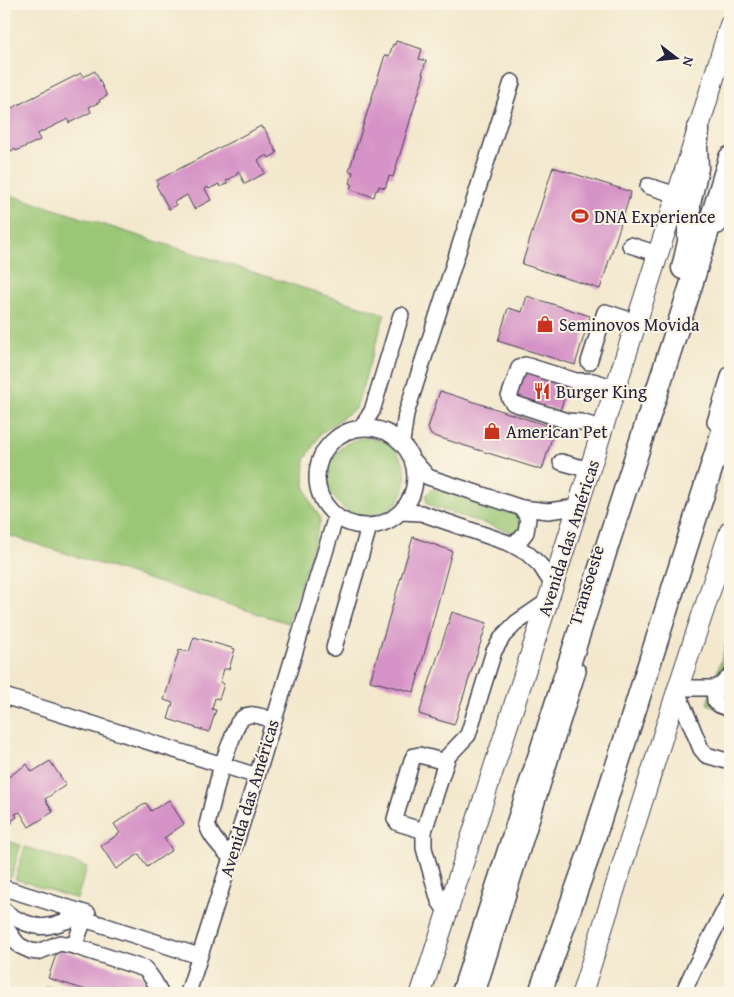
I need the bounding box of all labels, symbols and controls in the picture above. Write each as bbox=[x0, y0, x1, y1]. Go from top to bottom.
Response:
north arrow bbox=[652, 32, 702, 82]
text: N bbox=[677, 54, 699, 69]
place label: DNA Experience bbox=[594, 203, 715, 230]
sports icon: DNA Experience bbox=[570, 206, 590, 226]
place label: Seminovos Movida bbox=[559, 311, 700, 338]
shop icon: Seminovos Movida bbox=[535, 314, 555, 334]
place label: Burger King bbox=[556, 378, 647, 405]
restaurant icon: Burger King bbox=[532, 381, 552, 401]
place label: American Pet bbox=[506, 418, 608, 445]
shop icon: American Pet bbox=[482, 421, 502, 441]
street label: Avenida das Américas bbox=[530, 456, 606, 620]
street label: Transoeste bbox=[561, 542, 611, 628]
street label: Avenida das Américas bbox=[212, 716, 286, 880]

